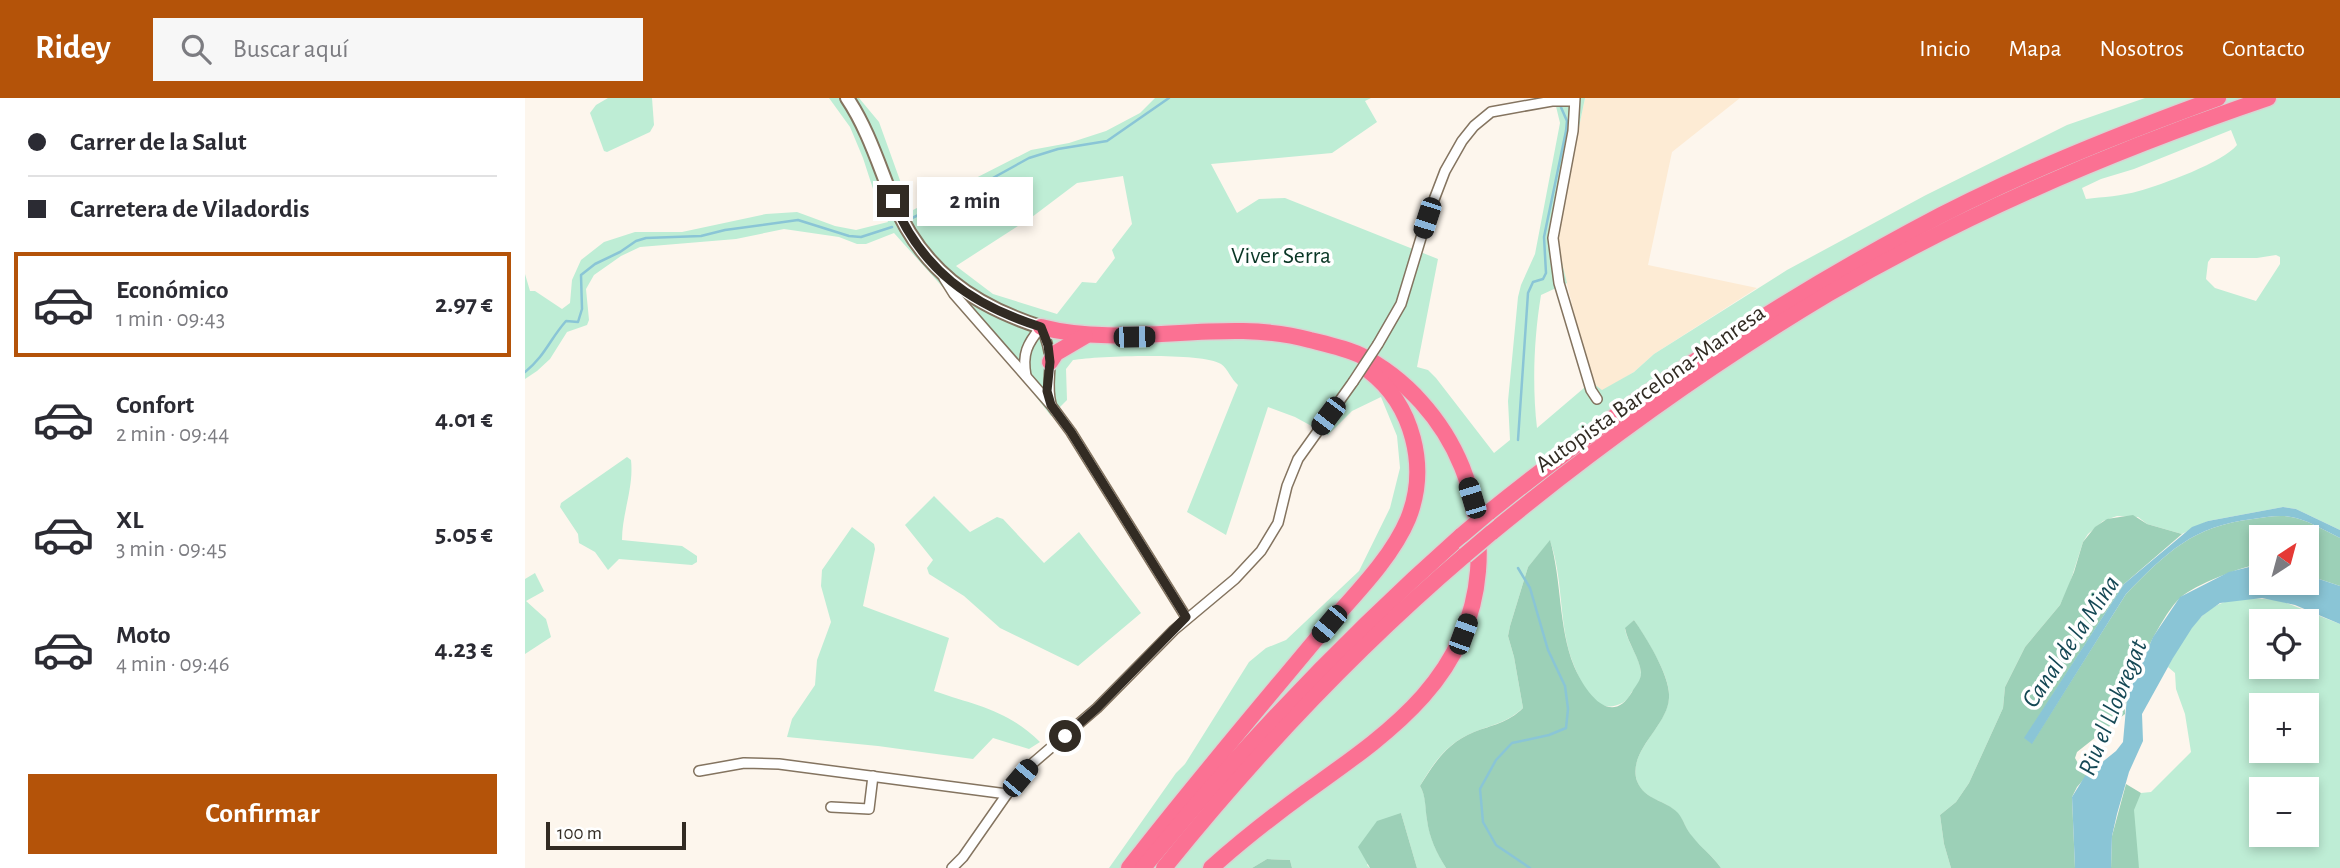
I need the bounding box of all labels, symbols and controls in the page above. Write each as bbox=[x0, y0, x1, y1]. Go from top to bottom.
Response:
search box bbox=[153, 18, 643, 81]
icon: search bbox=[177, 30, 215, 68]
text: Ridey bbox=[35, 32, 111, 65]
text: Buscar aquí bbox=[233, 36, 349, 62]
text: Inicio bbox=[1919, 37, 1970, 61]
text: Mapa bbox=[2008, 37, 2062, 61]
text: Nosotros bbox=[2100, 37, 2184, 61]
text: Contacto bbox=[2222, 37, 2305, 61]
text: Carrer de la Salut bbox=[70, 129, 247, 155]
callout: 2 min bbox=[917, 176, 1033, 226]
route end bbox=[877, 185, 909, 217]
text: 2 min bbox=[949, 190, 1001, 213]
car bbox=[1411, 195, 1444, 241]
text: Carretera de Viladordis bbox=[70, 196, 309, 222]
park label: Viver Serra bbox=[1231, 244, 1331, 268]
icon: car bbox=[32, 273, 95, 336]
text: Económico bbox=[116, 277, 229, 303]
text: 2.97 € bbox=[435, 291, 493, 317]
street label: Autopista Barcelona-Manresa bbox=[1531, 300, 1770, 477]
text: 1 min · 09:43 bbox=[116, 308, 225, 331]
car bbox=[1113, 326, 1156, 348]
icon: car bbox=[32, 388, 95, 451]
text: Confort bbox=[116, 392, 194, 418]
car bbox=[1307, 393, 1350, 439]
text: 4.01 € bbox=[435, 406, 493, 432]
text: 2 min · 09:44 bbox=[116, 423, 229, 446]
car bbox=[1456, 475, 1489, 521]
icon: car bbox=[32, 503, 95, 566]
text: XL bbox=[116, 507, 143, 533]
text: 5.05 € bbox=[435, 521, 493, 547]
north arrow bbox=[2249, 525, 2319, 595]
map controls bbox=[2249, 525, 2319, 847]
text: 3 min · 09:45 bbox=[116, 538, 227, 561]
water label: Canal de la Mina bbox=[2017, 571, 2124, 712]
car bbox=[1308, 601, 1351, 647]
button: locate bbox=[2249, 609, 2319, 679]
car bbox=[1446, 611, 1481, 657]
icon: car bbox=[32, 618, 95, 681]
text: Moto bbox=[116, 622, 171, 648]
water label: Riu el Llobregat bbox=[2074, 635, 2152, 779]
text: 4.23 € bbox=[434, 636, 493, 662]
text: 4 min · 09:46 bbox=[116, 653, 230, 676]
button: + bbox=[2249, 693, 2319, 763]
route start bbox=[1049, 720, 1081, 752]
car bbox=[999, 755, 1042, 801]
button: Confirmar bbox=[28, 774, 497, 854]
button: − bbox=[2249, 777, 2319, 847]
scale bar bbox=[546, 819, 686, 851]
text: 100 m bbox=[557, 824, 602, 843]

